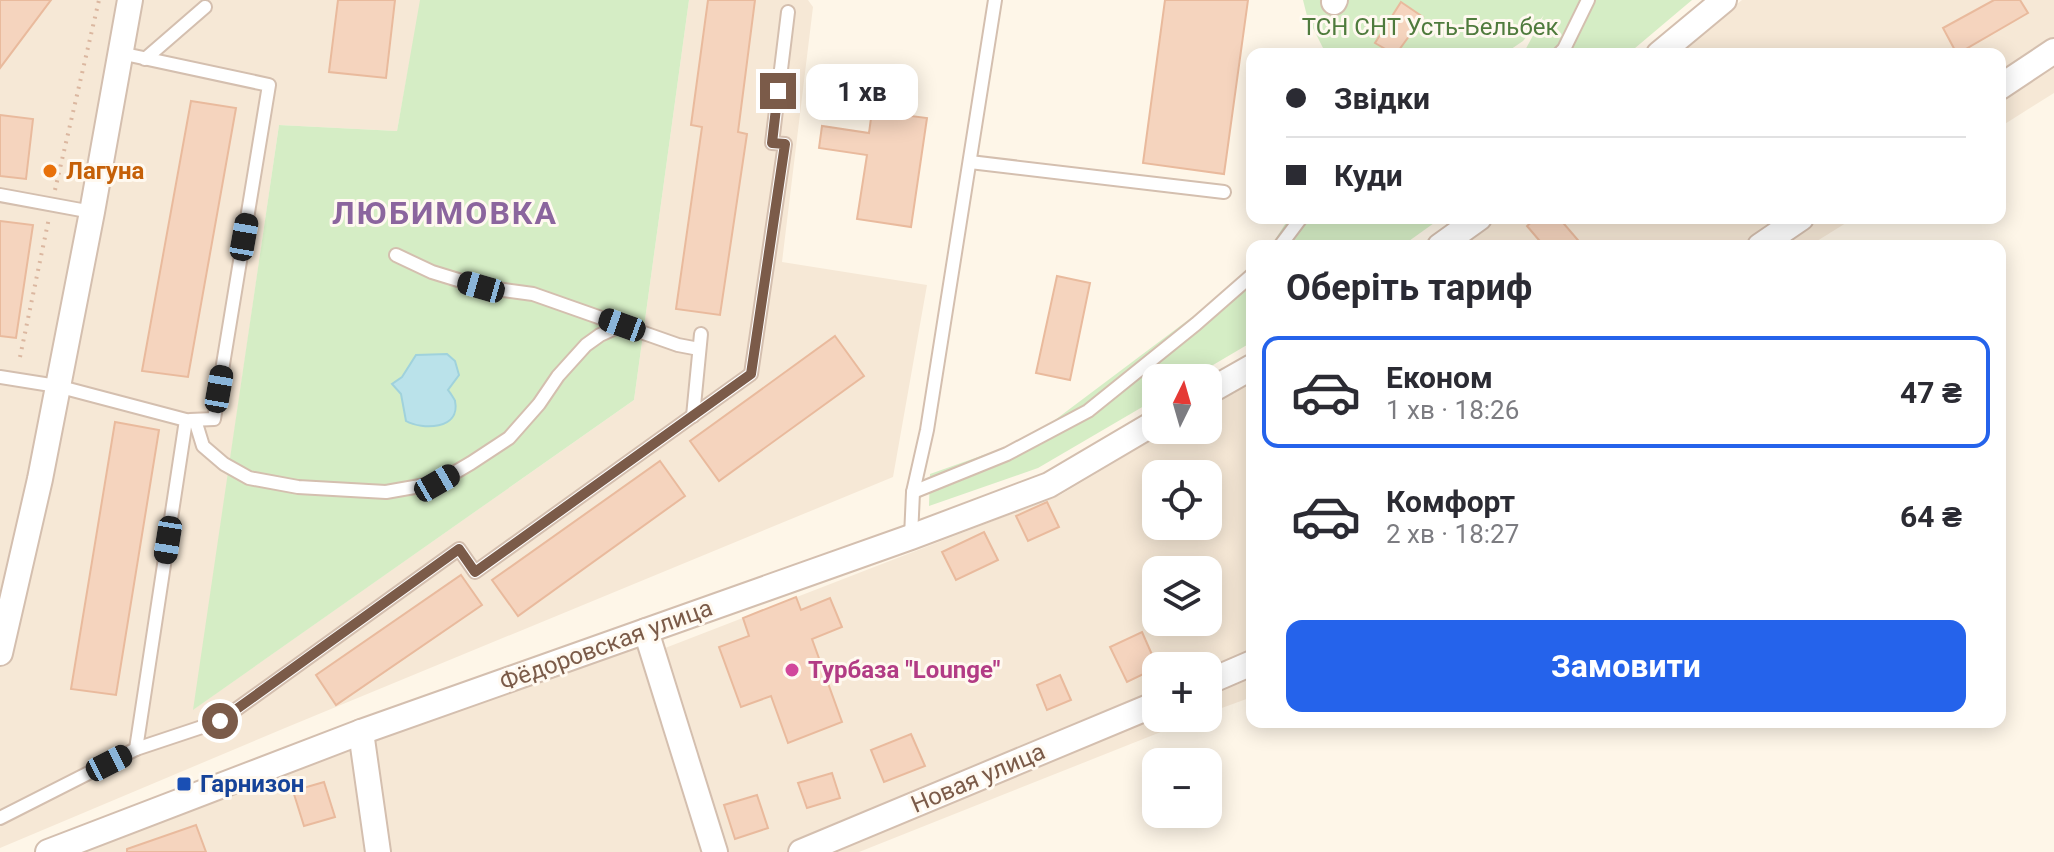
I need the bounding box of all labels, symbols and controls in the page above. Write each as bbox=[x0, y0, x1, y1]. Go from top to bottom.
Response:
park label: ТСН СНТ Усть-Бельбек bbox=[1302, 13, 1558, 41]
callout: 1 хв bbox=[806, 63, 918, 119]
route end bbox=[760, 73, 796, 109]
text: 1 хв bbox=[837, 77, 887, 107]
text: Звідки bbox=[1334, 81, 1430, 116]
place label: Лагуна bbox=[66, 157, 145, 185]
text: Куди bbox=[1334, 158, 1403, 193]
marker: Лагуна bbox=[41, 162, 59, 180]
district label: ЛЮБИМОВКА bbox=[332, 194, 558, 232]
car bbox=[228, 211, 260, 263]
text: Оберіть тариф bbox=[1286, 267, 1532, 309]
car bbox=[455, 269, 507, 305]
car bbox=[595, 306, 649, 344]
icon: car bbox=[1290, 356, 1362, 428]
text: Економ bbox=[1386, 360, 1493, 395]
car bbox=[203, 363, 235, 415]
north arrow bbox=[1142, 364, 1222, 444]
map controls bbox=[1142, 364, 1222, 828]
text: 47 ₴ bbox=[1900, 375, 1962, 410]
text: 1 хв · 18:26 bbox=[1386, 395, 1519, 425]
button: locate bbox=[1142, 460, 1222, 540]
car bbox=[410, 461, 464, 505]
icon: car bbox=[1290, 480, 1362, 552]
text: Комфорт bbox=[1386, 484, 1515, 519]
text: 64 ₴ bbox=[1900, 499, 1962, 534]
car bbox=[152, 514, 184, 566]
text: 2 хв · 18:27 bbox=[1386, 519, 1519, 549]
button: layers bbox=[1142, 556, 1222, 636]
street label: Фёдоровская улица bbox=[496, 594, 716, 696]
button: Замовити bbox=[1286, 620, 1966, 712]
button: + bbox=[1142, 652, 1222, 732]
place label: Турбаза "Lounge" bbox=[808, 656, 1000, 684]
marker: Турбаза "Lounge" bbox=[783, 661, 801, 679]
route start bbox=[202, 703, 238, 739]
street label: Новая улица bbox=[907, 737, 1049, 819]
car bbox=[82, 741, 136, 785]
button: − bbox=[1142, 748, 1222, 828]
place label: Гарнизон bbox=[200, 770, 304, 798]
marker: Гарнизон bbox=[175, 775, 193, 793]

